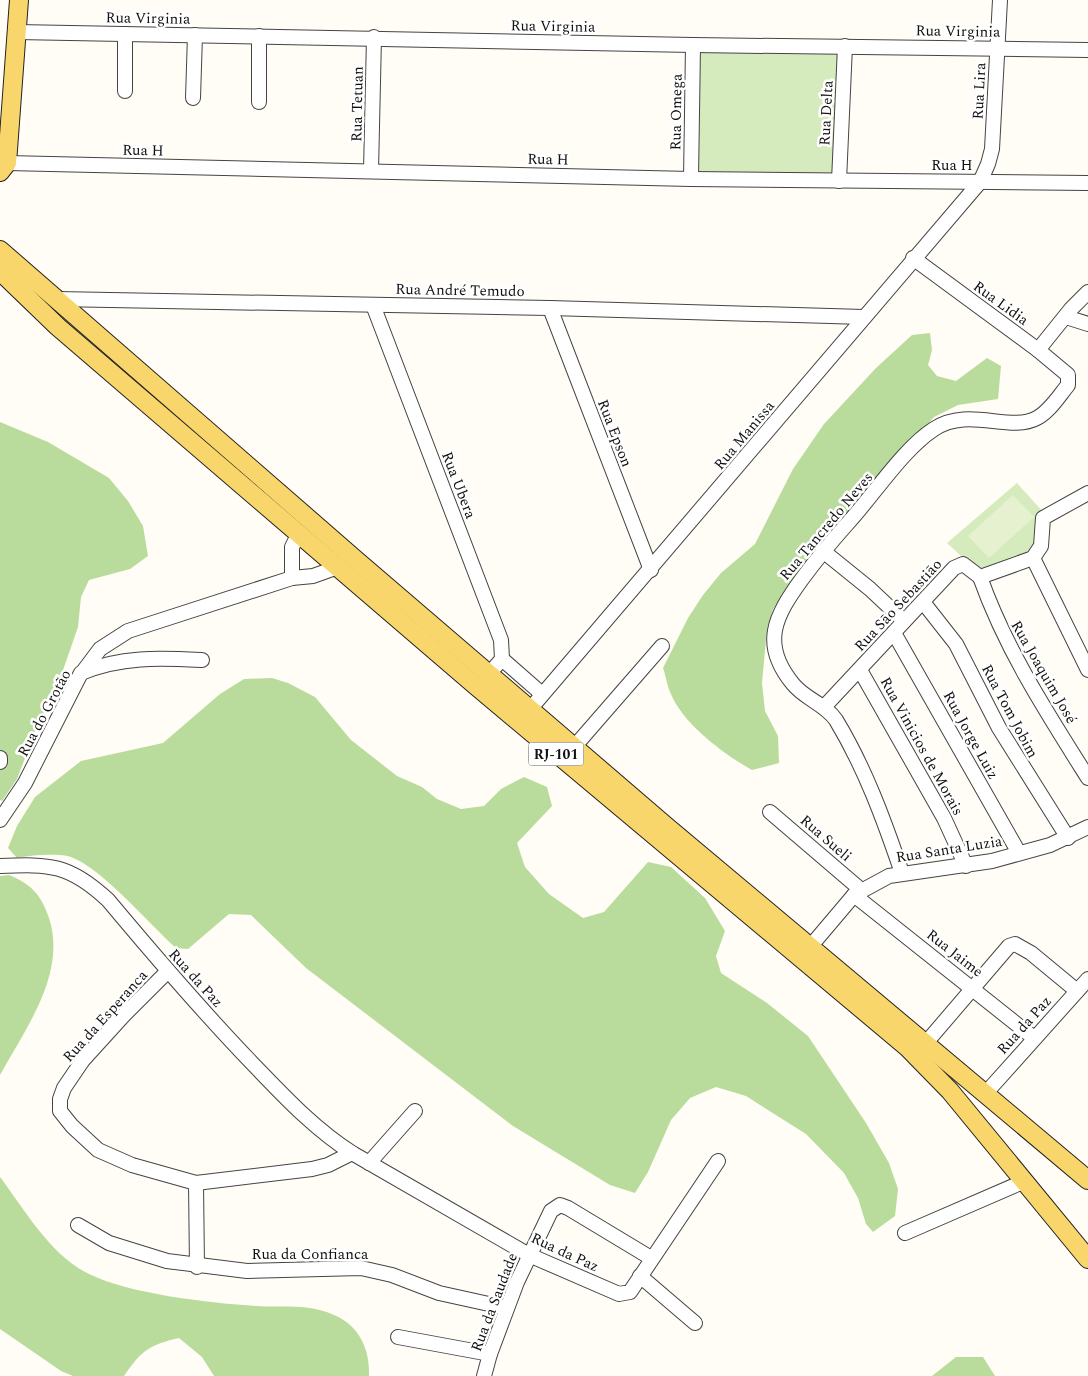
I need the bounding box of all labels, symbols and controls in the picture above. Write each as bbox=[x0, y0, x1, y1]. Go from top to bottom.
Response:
street label: Rua Virginia bbox=[105, 6, 191, 31]
street label: Rua Virginia bbox=[510, 14, 596, 39]
street label: Rua Virginia bbox=[915, 19, 1001, 44]
street label: Rua Lira bbox=[967, 61, 993, 120]
street label: Rua Tetuan bbox=[345, 66, 370, 142]
street label: Rua Omega bbox=[664, 73, 689, 151]
street label: Rua Delta bbox=[813, 79, 840, 146]
street label: Rua H bbox=[122, 139, 164, 162]
street label: Rua H bbox=[527, 148, 569, 171]
street label: Rua H bbox=[931, 154, 973, 177]
street label: Rua Lidia bbox=[968, 275, 1034, 332]
street label: Rua André Temudo bbox=[395, 278, 525, 303]
street label: Rua Manissa bbox=[708, 395, 781, 475]
street label: Rua Epson bbox=[591, 396, 638, 471]
street label: Rua Ubera bbox=[435, 448, 482, 523]
street label: Rua Tancredo Neves bbox=[774, 467, 879, 586]
street label: Rua Sāo Sebastiāo bbox=[849, 554, 948, 657]
street label: Rua Joaquim José bbox=[1005, 616, 1083, 728]
street label: Rua Tom Jobim bbox=[975, 660, 1044, 762]
street label: Rua do Grotão bbox=[12, 665, 77, 761]
street label: Rua Vinicios de Morais bbox=[874, 673, 969, 820]
street label: Rua Jorge Luiz bbox=[937, 687, 1004, 784]
road number: RJ-101 bbox=[528, 742, 584, 766]
street label: Rua Sueli bbox=[795, 809, 857, 867]
street label: Rua Santa Luzia bbox=[894, 830, 1005, 869]
street label: Rua Jaime bbox=[921, 924, 988, 983]
street label: Rua da Paz bbox=[163, 944, 228, 1013]
street label: Rua da Esperanca bbox=[57, 964, 154, 1068]
street label: Rua da Paz bbox=[992, 991, 1057, 1060]
street label: Rua da Paz bbox=[527, 1227, 603, 1278]
street label: Rua da Confianca bbox=[252, 1243, 369, 1266]
street label: Rua da Saudade bbox=[465, 1249, 524, 1355]

